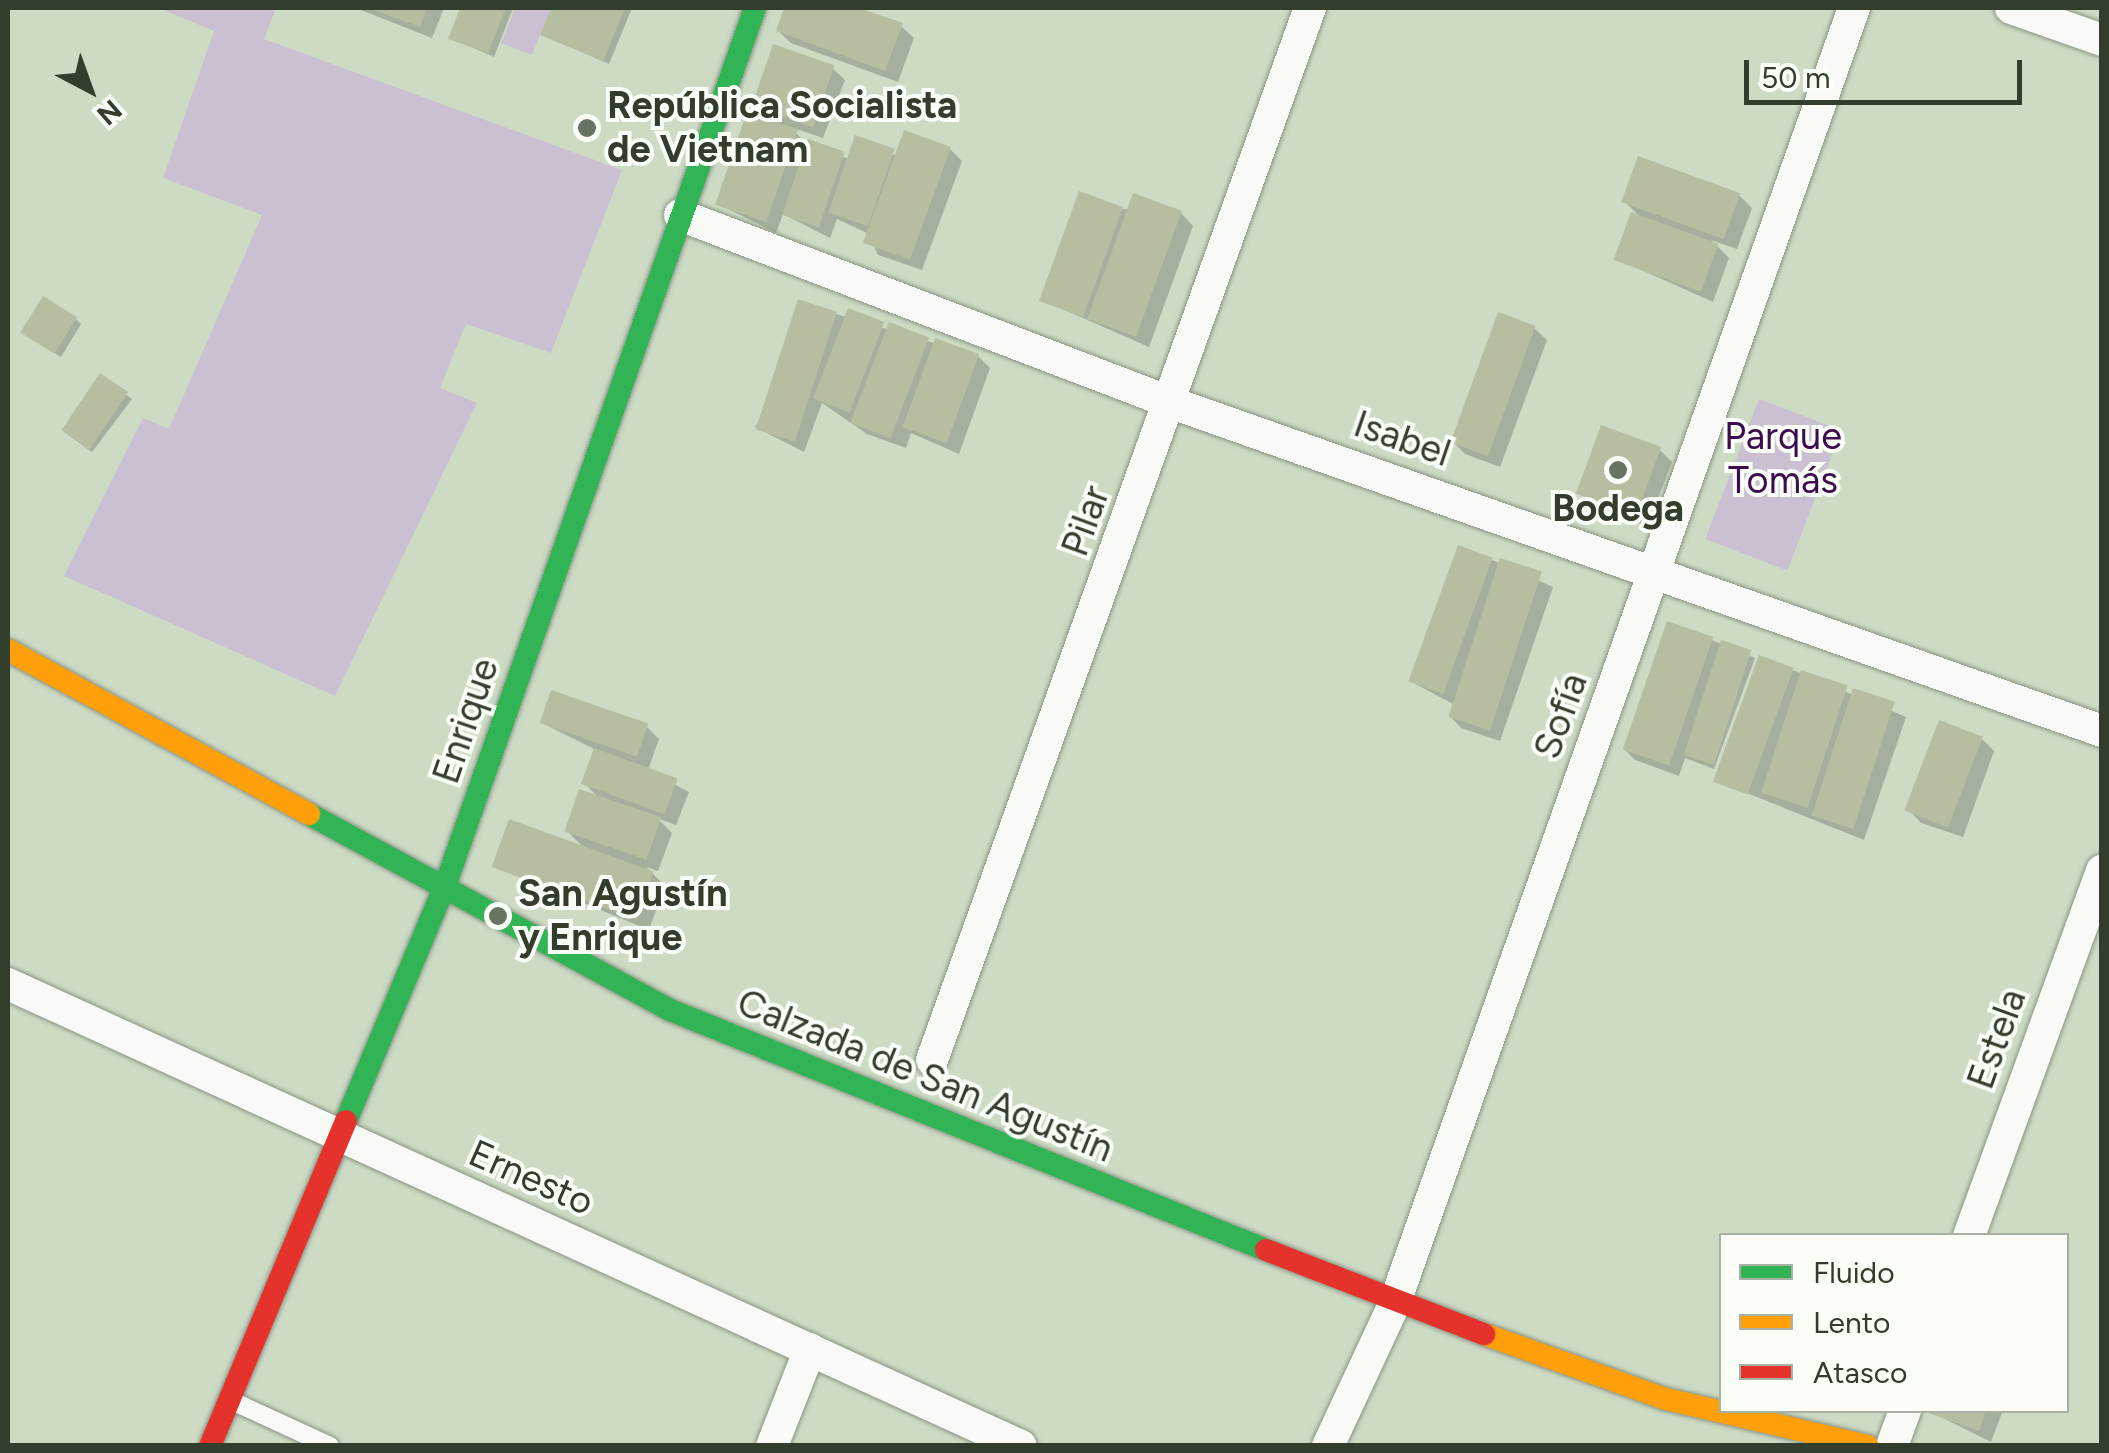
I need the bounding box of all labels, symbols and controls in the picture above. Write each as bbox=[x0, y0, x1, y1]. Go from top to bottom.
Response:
north arrow bbox=[40, 40, 140, 140]
scale bar bbox=[1749, 40, 2026, 102]
text: 50 m bbox=[1761, 59, 1830, 96]
place label: República Socialista de Vietnam bbox=[607, 83, 957, 172]
text: N bbox=[90, 93, 129, 133]
marker: República Socialista de Vietnam bbox=[576, 117, 598, 139]
street label: Isabel bbox=[1348, 401, 1456, 477]
park label: Parque Tomás bbox=[1724, 414, 1842, 504]
marker: Bodega bbox=[1607, 459, 1629, 481]
street label: Pilar bbox=[1052, 480, 1120, 562]
place label: Bodega bbox=[1552, 486, 1684, 532]
street label: Enrique bbox=[423, 652, 509, 790]
street label: Sofía bbox=[1525, 667, 1597, 765]
place label: San Agustín y Enrique bbox=[518, 871, 728, 961]
marker: San Agustín y Enrique bbox=[487, 905, 509, 927]
street label: Calzada de San Agustín bbox=[731, 980, 1119, 1172]
street label: Estela bbox=[1958, 983, 2036, 1095]
street label: Ernesto bbox=[462, 1130, 600, 1226]
legend bbox=[1719, 1233, 2069, 1413]
text: Fluido bbox=[1813, 1254, 1895, 1291]
text: Lento bbox=[1813, 1304, 1890, 1341]
text: Atasco bbox=[1813, 1354, 1908, 1391]

